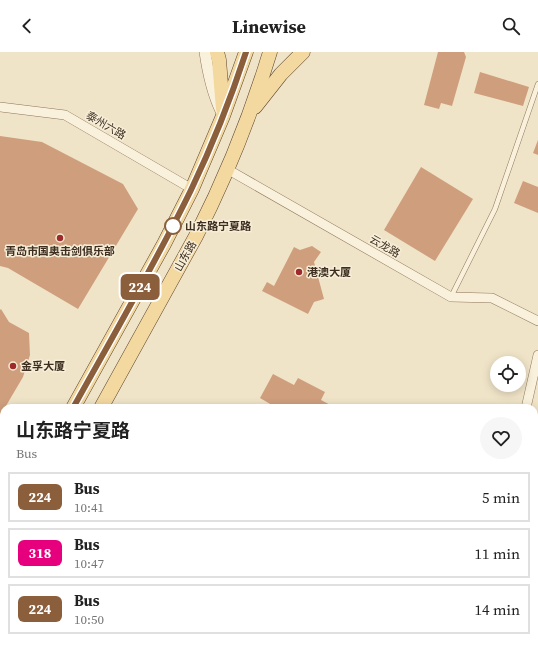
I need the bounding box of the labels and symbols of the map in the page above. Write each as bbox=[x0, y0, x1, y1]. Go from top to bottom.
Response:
street label: 泰州六路 bbox=[83, 108, 129, 143]
marker: 山东路宁夏路 bbox=[164, 217, 182, 235]
place label: 山东路宁夏路 bbox=[185, 219, 252, 234]
street label: 云龙路 bbox=[367, 232, 403, 261]
marker: 青岛市国奥击剑俱乐部 bbox=[55, 233, 65, 243]
street label: 山东路 bbox=[171, 238, 200, 274]
place label: 青岛市国奥击剑俱乐部 bbox=[5, 244, 115, 259]
place label: 港澳大厦 bbox=[307, 265, 351, 280]
marker: 港澳大厦 bbox=[294, 267, 304, 277]
line badge: 224 bbox=[117, 274, 163, 300]
place label: 金孚大厦 bbox=[21, 359, 65, 374]
marker: 金孚大厦 bbox=[8, 361, 18, 371]

